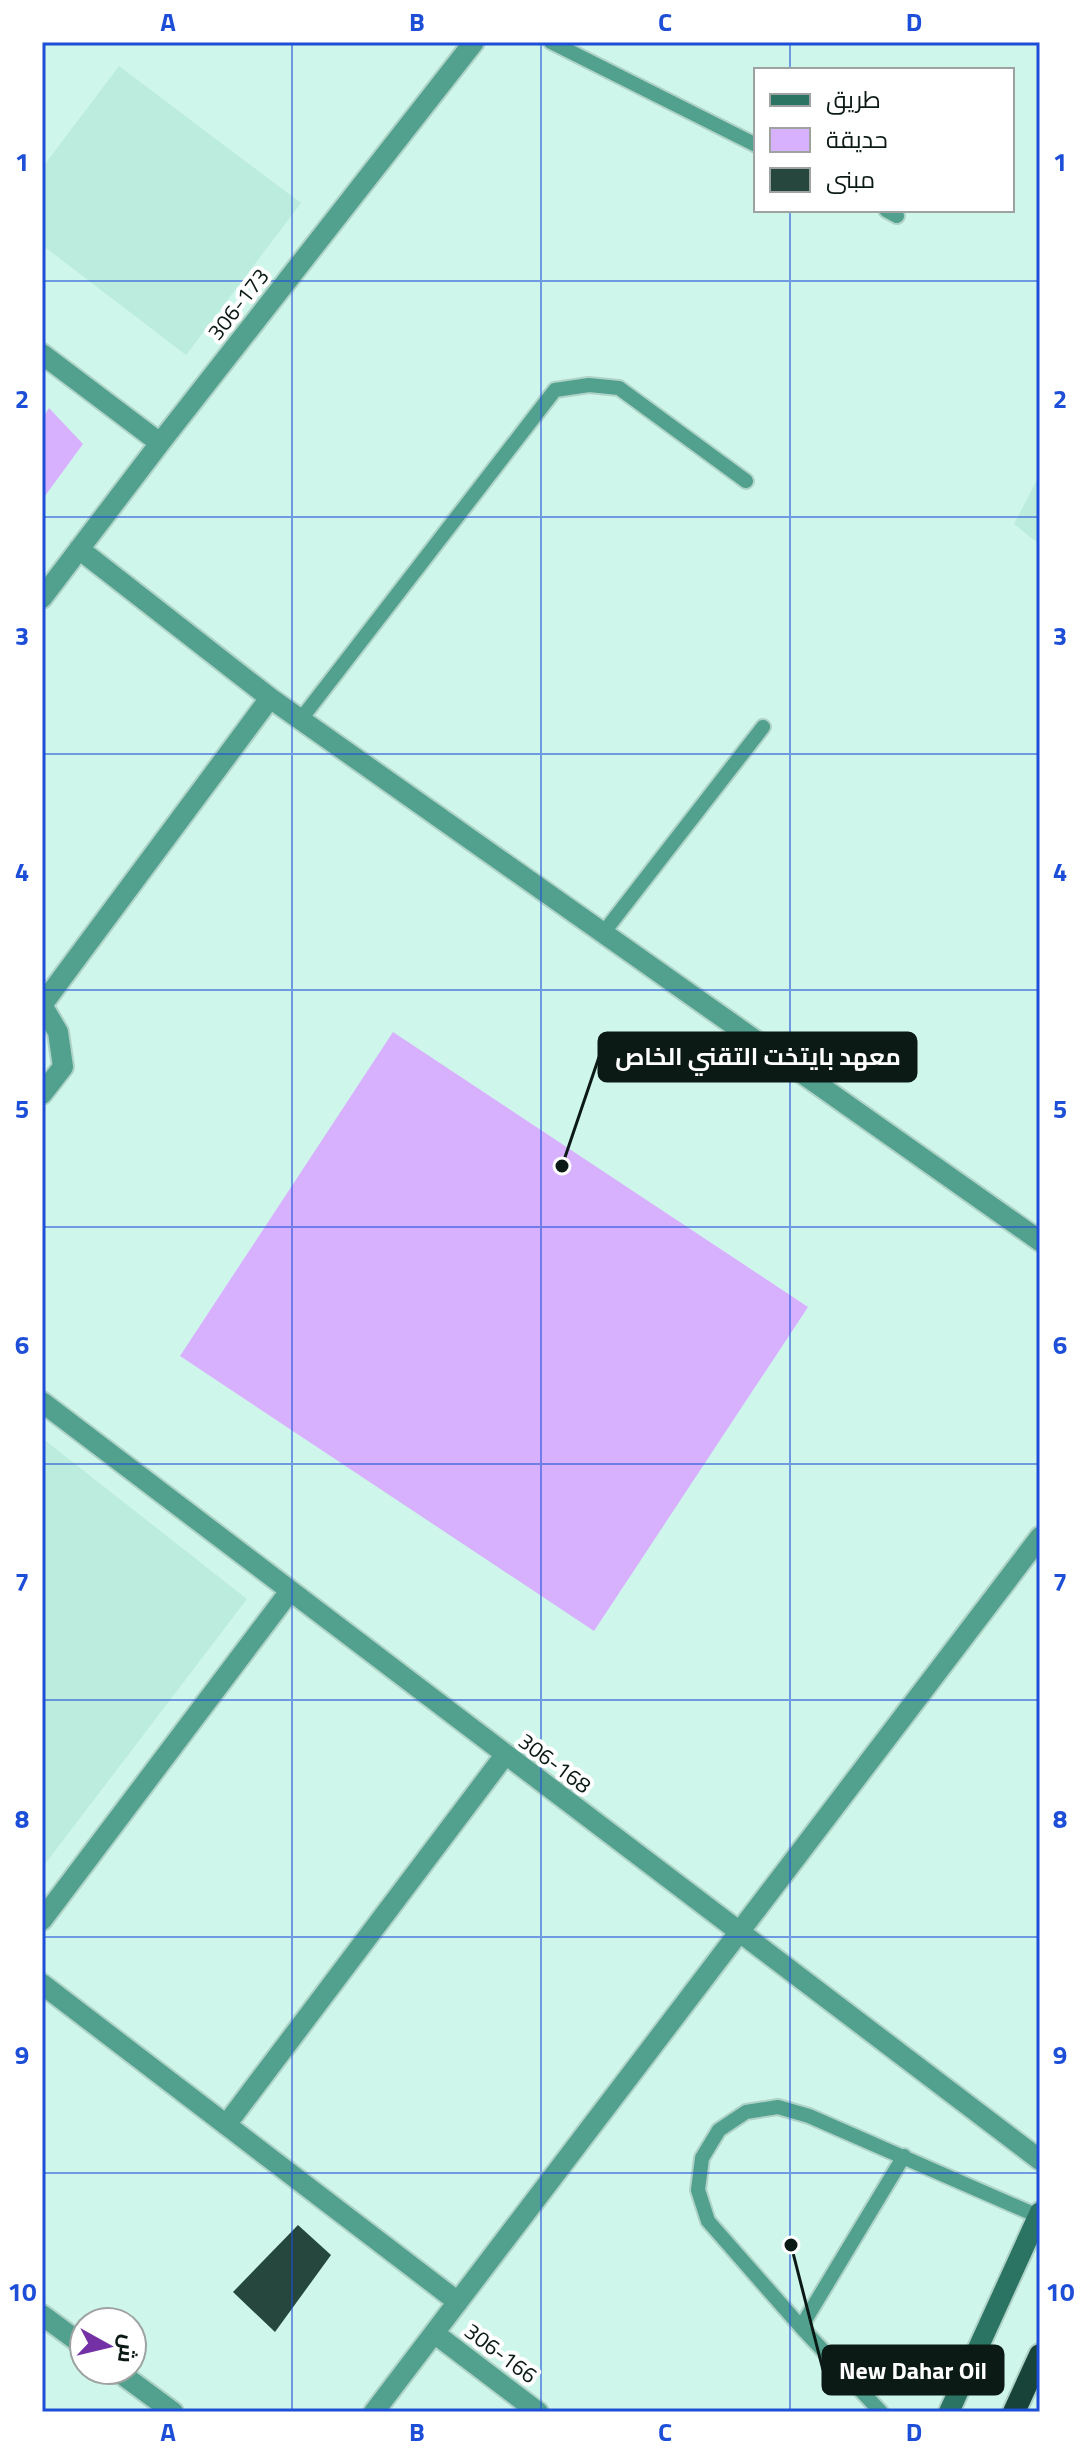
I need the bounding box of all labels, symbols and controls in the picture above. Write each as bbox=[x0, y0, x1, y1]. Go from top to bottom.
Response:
text: A bbox=[160, 2, 176, 41]
text: B bbox=[409, 2, 425, 41]
text: C bbox=[658, 2, 672, 41]
text: D bbox=[906, 2, 922, 41]
legend bbox=[754, 68, 1014, 212]
text: طريق bbox=[826, 81, 881, 117]
text: حديقة bbox=[826, 121, 888, 157]
text: 1 bbox=[15, 142, 29, 181]
text: 1 bbox=[1053, 142, 1067, 181]
text: مبنى bbox=[826, 161, 875, 197]
street label: 306-173 bbox=[199, 261, 277, 347]
text: 2 bbox=[15, 379, 29, 418]
text: 2 bbox=[1053, 379, 1067, 418]
text: 3 bbox=[15, 616, 29, 655]
text: 3 bbox=[1053, 616, 1067, 655]
text: 4 bbox=[15, 852, 29, 891]
text: 4 bbox=[1053, 852, 1067, 891]
callout: معهد بايتخت التقني الخاص bbox=[599, 1033, 916, 1081]
text: معهد بايتخت التقني الخاص bbox=[615, 1038, 901, 1076]
text: 5 bbox=[15, 1089, 29, 1128]
text: 5 bbox=[1053, 1089, 1067, 1128]
text: 6 bbox=[15, 1325, 29, 1364]
text: 6 bbox=[1053, 1325, 1067, 1364]
text: 7 bbox=[15, 1562, 29, 1601]
text: 7 bbox=[1053, 1562, 1067, 1601]
street label: 306-168 bbox=[511, 1724, 599, 1802]
text: 8 bbox=[15, 1799, 29, 1838]
text: 8 bbox=[1053, 1799, 1067, 1838]
text: 9 bbox=[15, 2035, 29, 2074]
text: 9 bbox=[1053, 2035, 1067, 2074]
text: 10 bbox=[7, 2272, 37, 2311]
text: 10 bbox=[1045, 2272, 1075, 2311]
north arrow bbox=[68, 2306, 148, 2386]
street label: 306-166 bbox=[457, 2314, 545, 2392]
text: ش bbox=[109, 2332, 147, 2365]
callout: New Dahar Oil bbox=[823, 2346, 1003, 2394]
text: New Dahar Oil bbox=[839, 2352, 987, 2388]
text: A bbox=[160, 2412, 176, 2451]
text: B bbox=[409, 2412, 425, 2451]
text: C bbox=[658, 2412, 672, 2451]
text: D bbox=[906, 2412, 922, 2451]

